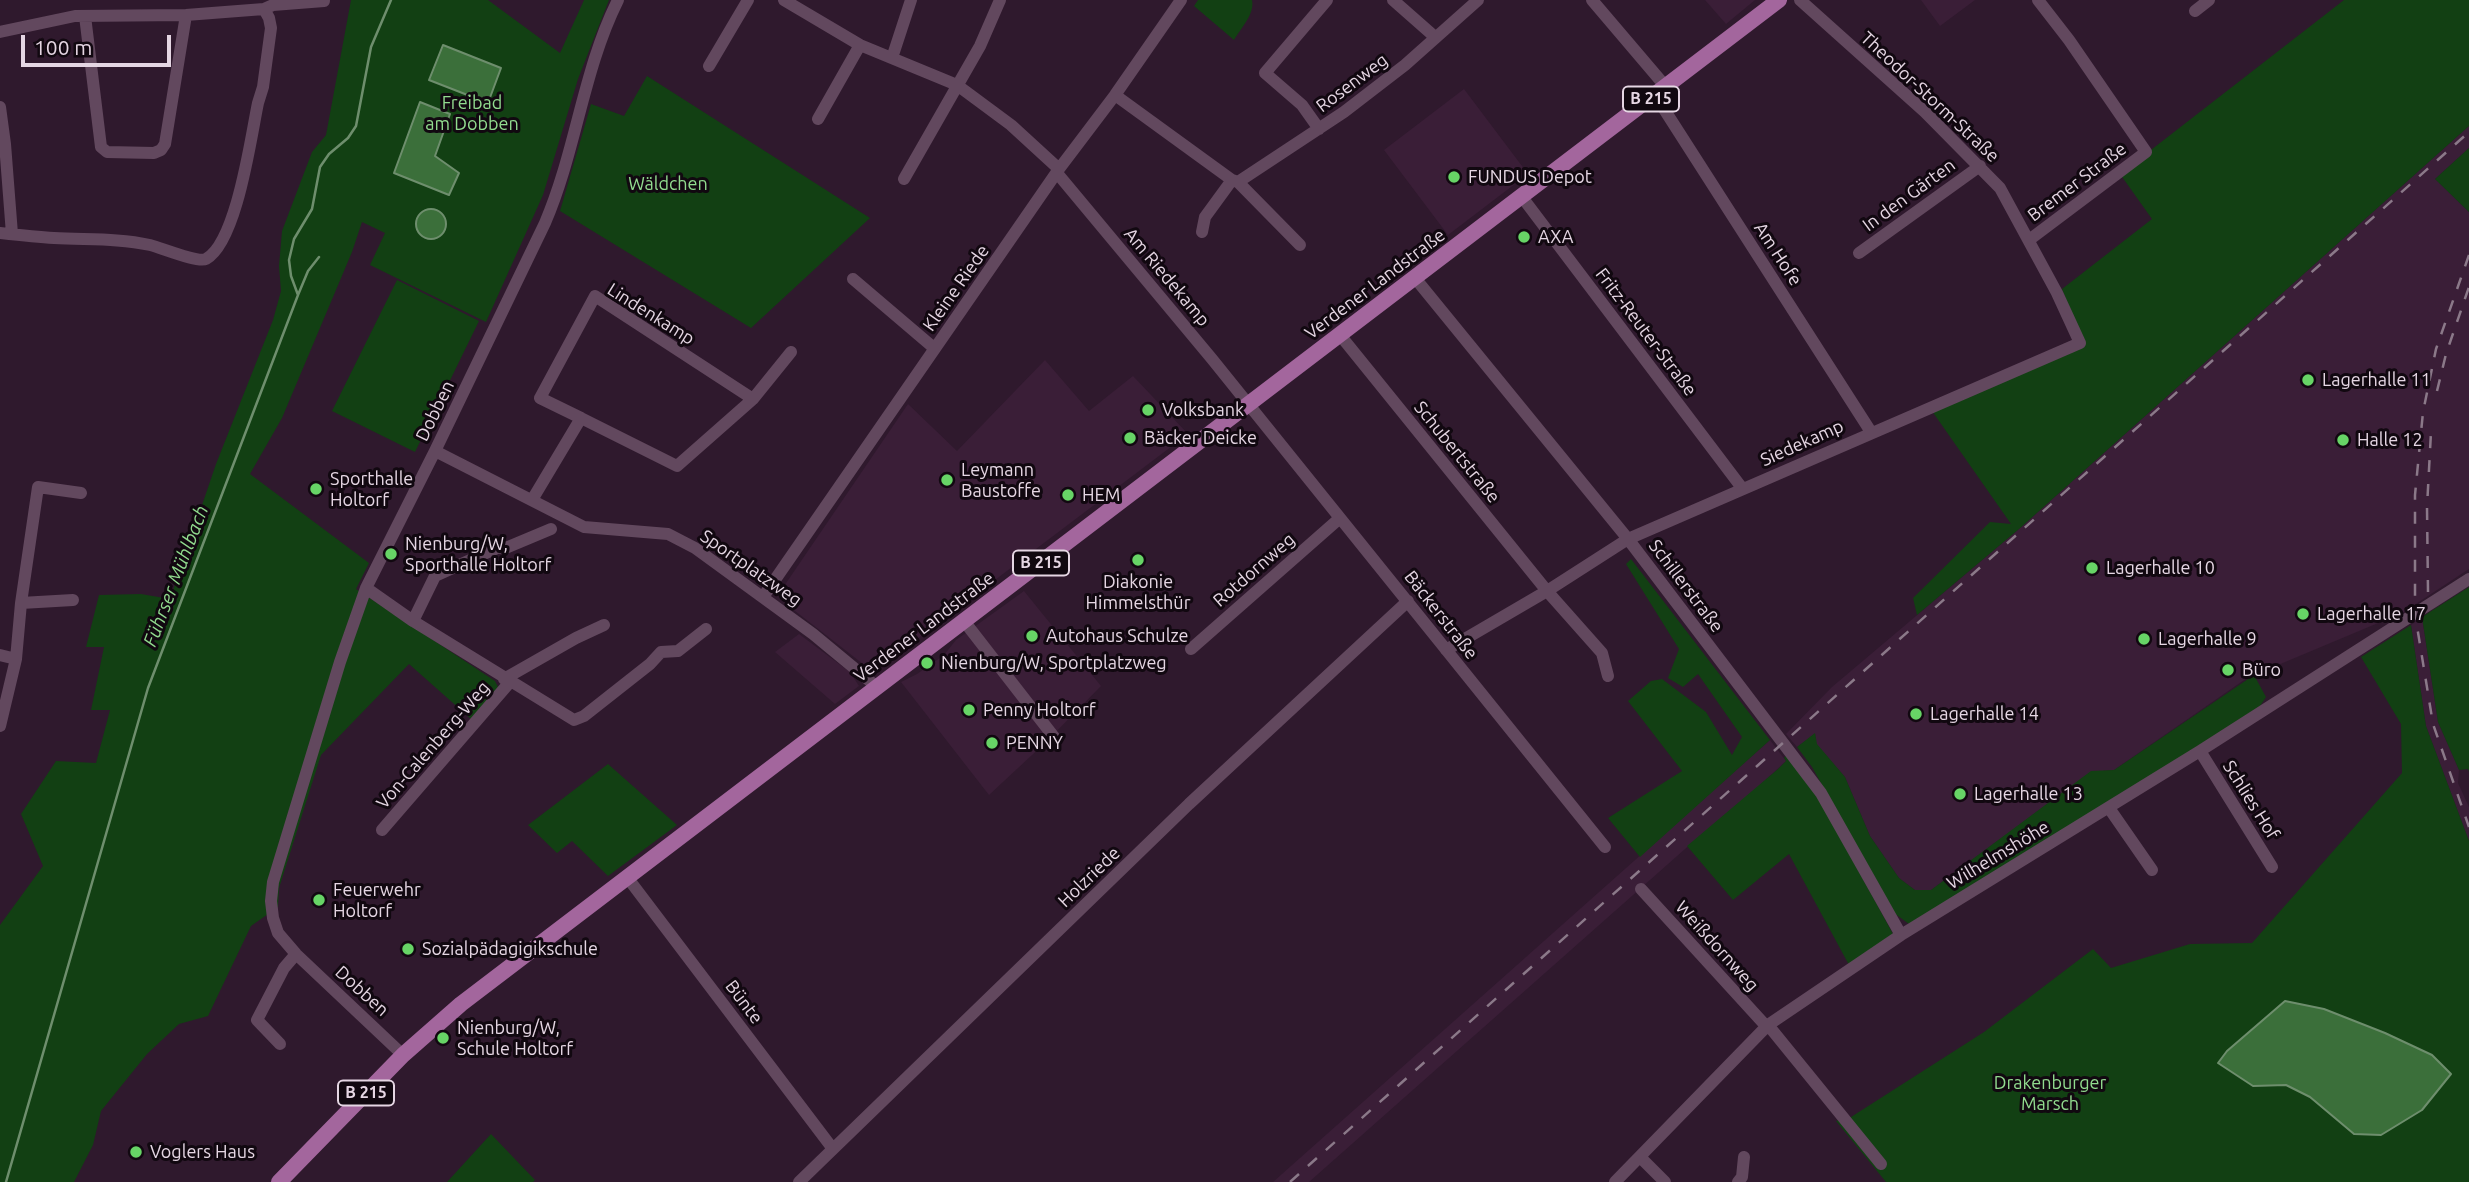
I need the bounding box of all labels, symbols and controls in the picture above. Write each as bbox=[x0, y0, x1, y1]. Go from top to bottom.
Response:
scale bar bbox=[24, 21, 175, 65]
street label: Theodor-Storm-Straße bbox=[1856, 27, 2004, 167]
text: 100 m bbox=[34, 35, 92, 59]
street label: Rosenweg bbox=[1312, 49, 1392, 117]
road number: B 215 bbox=[1623, 86, 1679, 111]
park label: Freibad am Dobben bbox=[425, 92, 519, 134]
street label: Bremer Straße bbox=[2023, 138, 2131, 226]
street label: In den Gärten bbox=[1859, 154, 1959, 236]
place label: FUNDUS Depot bbox=[1468, 166, 1592, 188]
marker: FUNDUS Depot bbox=[1446, 169, 1462, 185]
park label: Wäldchen bbox=[628, 173, 708, 195]
street label: Am Hofe bbox=[1750, 218, 1806, 290]
street label: Am Riedekamp bbox=[1120, 223, 1214, 331]
street label: Verdener Landstraße bbox=[1301, 224, 1449, 344]
place label: AXA bbox=[1538, 226, 1573, 248]
marker: AXA bbox=[1516, 229, 1532, 245]
street label: Kleine Riede bbox=[918, 241, 994, 335]
street label: Fritz-Reuter-Straße bbox=[1591, 264, 1701, 400]
street label: Lindenkamp bbox=[603, 279, 699, 349]
place label: Lagerhalle 11 bbox=[2322, 369, 2431, 391]
marker: Lagerhalle 11 bbox=[2300, 372, 2316, 388]
street label: Dobben bbox=[411, 377, 459, 445]
street label: Schubertstraße bbox=[1409, 397, 1505, 507]
place label: Volksbank bbox=[1162, 399, 1244, 421]
marker: Volksbank bbox=[1140, 402, 1156, 418]
street label: Siedekamp bbox=[1757, 415, 1847, 471]
place label: Bäcker Deicke bbox=[1144, 427, 1257, 449]
place label: Halle 12 bbox=[2357, 429, 2423, 451]
marker: Bäcker Deicke bbox=[1122, 430, 1138, 446]
marker: Halle 12 bbox=[2335, 432, 2351, 448]
place label: Leymann Baustoffe bbox=[961, 459, 1041, 502]
place label: Sporthalle Holtorf bbox=[330, 468, 413, 510]
marker: Leymann Baustoffe bbox=[939, 472, 955, 488]
marker: Sporthalle Holtorf bbox=[308, 481, 324, 497]
place label: HEM bbox=[1082, 484, 1120, 506]
marker: HEM bbox=[1060, 487, 1076, 503]
water label: Führser Mühlbach bbox=[139, 502, 213, 650]
street label: Sportplatzweg bbox=[696, 525, 806, 611]
street label: Rotdornweg bbox=[1209, 529, 1299, 611]
place label: Nienburg/W, Sporthalle Holtorf bbox=[405, 533, 551, 576]
street label: Schillerstraße bbox=[1644, 535, 1728, 637]
marker: Nienburg/W, Sporthalle Holtorf bbox=[383, 546, 399, 562]
road number: B 215 bbox=[1013, 550, 1069, 576]
marker: Diakonie Himmelsthür bbox=[1130, 552, 1146, 568]
place label: Lagerhalle 10 bbox=[2106, 557, 2215, 579]
marker: Lagerhalle 10 bbox=[2084, 560, 2100, 576]
street label: Bäckerstraße bbox=[1400, 566, 1482, 664]
street label: Verdener Landstraße bbox=[850, 567, 998, 687]
place label: Diakonie Himmelsthür bbox=[1086, 571, 1190, 614]
place label: Lagerhalle 17 bbox=[2317, 603, 2426, 625]
marker: Lagerhalle 17 bbox=[2295, 606, 2311, 622]
place label: Autohaus Schulze bbox=[1046, 625, 1188, 647]
marker: Autohaus Schulze bbox=[1024, 628, 1040, 644]
place label: Lagerhalle 9 bbox=[2158, 628, 2257, 650]
marker: Lagerhalle 9 bbox=[2136, 631, 2152, 647]
place label: Nienburg/W, Sportplatzweg bbox=[941, 652, 1167, 674]
marker: Nienburg/W, Sportplatzweg bbox=[919, 655, 935, 671]
place label: Büro bbox=[2242, 659, 2281, 681]
marker: Büro bbox=[2220, 662, 2236, 678]
street label: Von-Calenberg-Weg bbox=[372, 677, 494, 813]
place label: Penny Holtorf bbox=[983, 699, 1096, 721]
marker: Penny Holtorf bbox=[961, 702, 977, 718]
place label: Lagerhalle 14 bbox=[1930, 703, 2039, 725]
marker: Lagerhalle 14 bbox=[1908, 706, 1924, 722]
place label: PENNY bbox=[1006, 732, 1063, 754]
marker: PENNY bbox=[984, 735, 1000, 751]
street label: Schlies Hof bbox=[2218, 757, 2284, 843]
place label: Lagerhalle 13 bbox=[1974, 783, 2083, 805]
marker: Lagerhalle 13 bbox=[1952, 786, 1968, 802]
street label: Wilhelmshöhe bbox=[1943, 816, 2053, 894]
street label: Holzriede bbox=[1054, 842, 1124, 912]
place label: Feuerwehr Holtorf bbox=[333, 879, 421, 922]
marker: Feuerwehr Holtorf bbox=[311, 892, 327, 908]
street label: Weißdornweg bbox=[1671, 896, 1763, 996]
place label: Sozialpädagigikschule bbox=[422, 938, 598, 960]
marker: Sozialpädagigikschule bbox=[400, 941, 416, 957]
street label: Dobben bbox=[331, 961, 393, 1021]
street label: Bünte bbox=[721, 976, 767, 1028]
place label: Nienburg/W, Schule Holtorf bbox=[457, 1017, 573, 1060]
marker: Nienburg/W, Schule Holtorf bbox=[435, 1030, 451, 1046]
park label: Drakenburger Marsch bbox=[1994, 1072, 2106, 1114]
road number: B 215 bbox=[338, 1080, 394, 1106]
place label: Voglers Haus bbox=[150, 1141, 255, 1163]
marker: Voglers Haus bbox=[128, 1144, 144, 1160]

